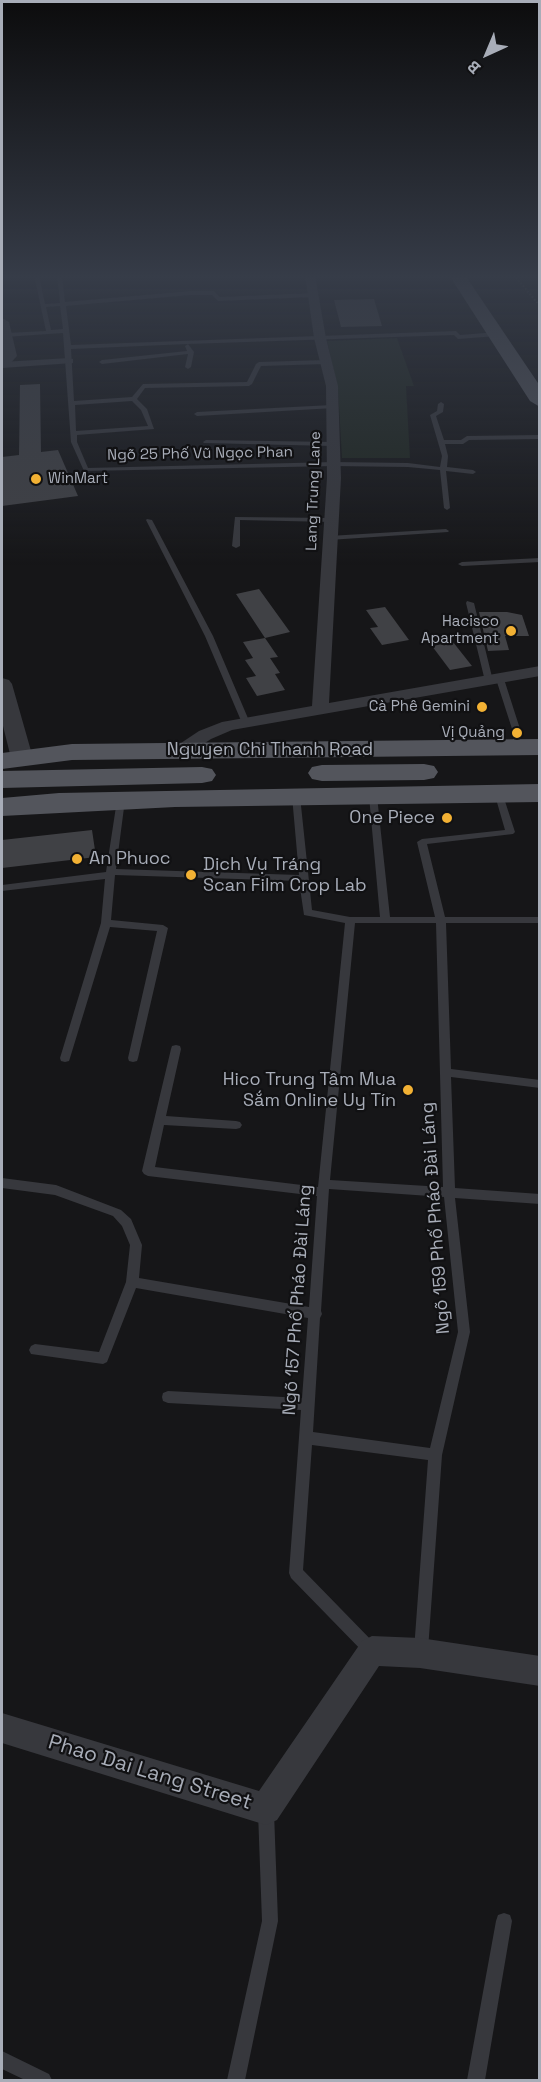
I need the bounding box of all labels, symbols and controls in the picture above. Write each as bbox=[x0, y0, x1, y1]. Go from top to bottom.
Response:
north arrow bbox=[457, 24, 517, 84]
text: B bbox=[463, 56, 485, 79]
street label: Lang Trung Lane bbox=[303, 431, 325, 551]
street label: Ngõ 25 Phố Vũ Ngọc Phan bbox=[107, 443, 293, 465]
place label: WinMart bbox=[48, 470, 108, 488]
marker: WinMart bbox=[29, 472, 43, 486]
place label: Hacisco Apartment bbox=[421, 613, 499, 648]
marker: Hacisco Apartment bbox=[504, 624, 518, 638]
place label: Cà Phê Gemini bbox=[369, 698, 470, 716]
marker: Cà Phê Gemini bbox=[475, 700, 489, 714]
place label: Vị Quảng bbox=[442, 724, 505, 742]
marker: Vị Quảng bbox=[510, 726, 524, 740]
street label: Nguyen Chi Thanh Road bbox=[167, 739, 373, 761]
place label: One Piece bbox=[349, 807, 435, 829]
marker: One Piece bbox=[440, 811, 454, 825]
place label: An Phuoc bbox=[89, 848, 171, 870]
marker: An Phuoc bbox=[70, 852, 84, 866]
place label: Dịch Vụ Tráng Scan Film Crop Lab bbox=[203, 854, 367, 896]
marker: Dịch Vụ Tráng Scan Film Crop Lab bbox=[184, 868, 198, 882]
place label: Hico Trung Tâm Mua Sắm Online Uy Tín bbox=[223, 1069, 396, 1112]
marker: Hico Trung Tâm Mua Sắm Online Uy Tín bbox=[401, 1083, 415, 1097]
street label: Ngõ 159 Phố Pháo Đài Láng bbox=[417, 1101, 455, 1335]
street label: Ngõ 157 Phố Pháo Đài Láng bbox=[279, 1184, 317, 1416]
street label: Phao Dai Lang Street bbox=[45, 1730, 255, 1816]

